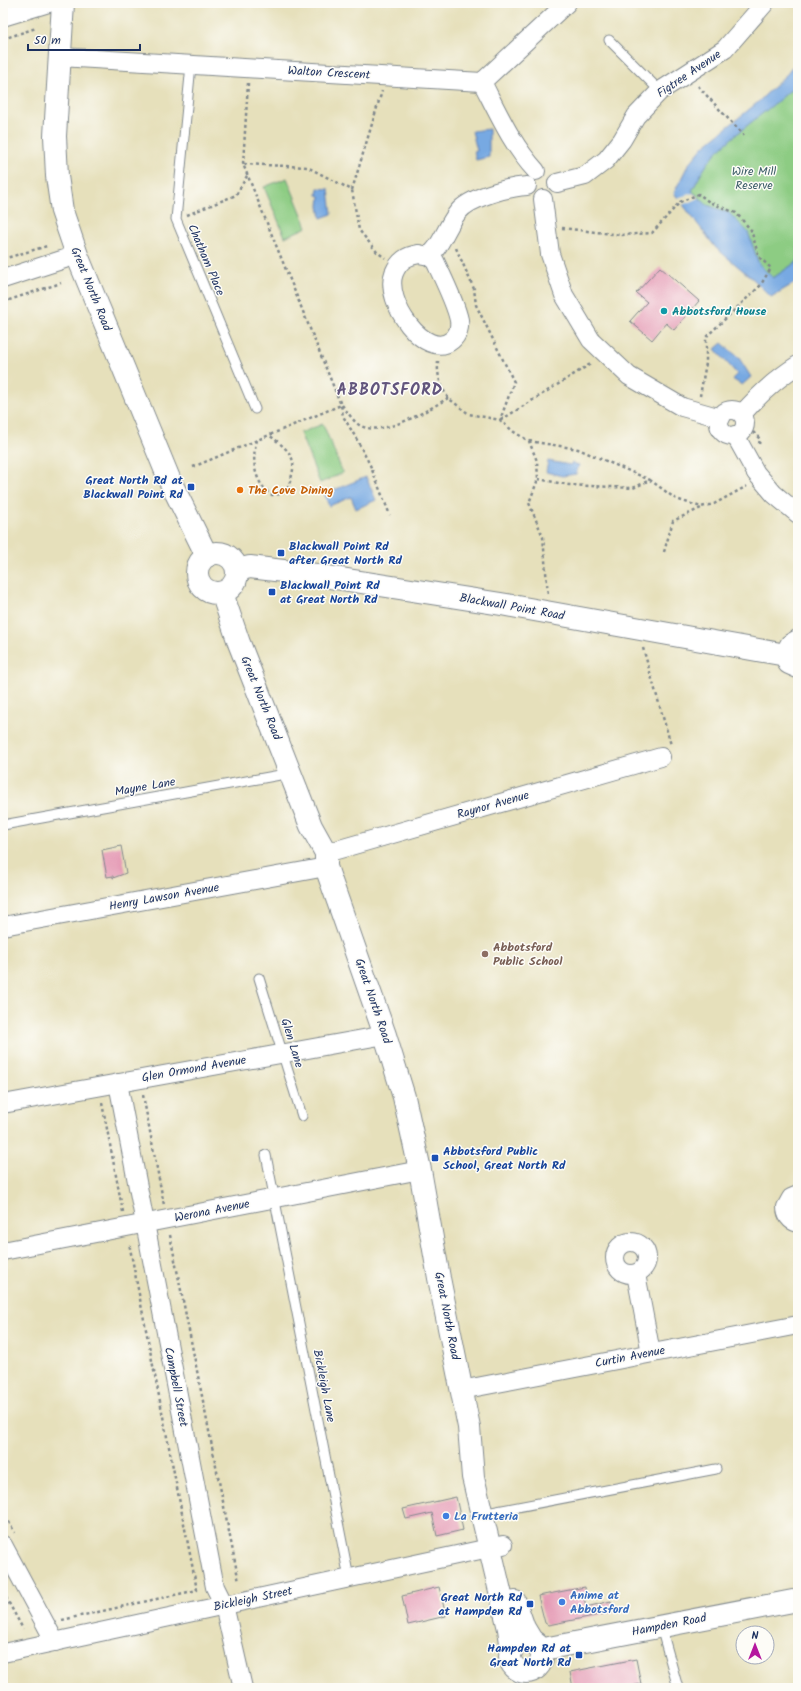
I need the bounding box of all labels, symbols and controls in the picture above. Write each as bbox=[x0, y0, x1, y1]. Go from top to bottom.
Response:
scale bar bbox=[28, 26, 140, 52]
text: 50 m bbox=[34, 31, 61, 50]
street label: Figtree Avenue bbox=[653, 45, 726, 103]
street label: Walton Crescent bbox=[287, 61, 371, 85]
park label: Wire Mill Reserve bbox=[732, 162, 776, 195]
street label: Chatham Place bbox=[182, 221, 230, 299]
street label: Great North Road bbox=[65, 244, 117, 335]
place label: Abbotsford House bbox=[672, 302, 767, 321]
marker: Abbotsford House bbox=[659, 306, 669, 316]
district label: ABBOTSFORD bbox=[337, 378, 443, 403]
place label: Great North Rd at Blackwall Point Rd bbox=[83, 471, 184, 504]
place label: The Cove Dining bbox=[248, 481, 334, 500]
marker: Great North Rd at Blackwall Point Rd bbox=[186, 482, 196, 492]
marker: The Cove Dining bbox=[235, 485, 245, 495]
place label: Blackwall Point Rd after Great North Rd bbox=[289, 537, 402, 570]
marker: Blackwall Point Rd after Great North Rd bbox=[276, 548, 286, 558]
place label: Blackwall Point Rd at Great North Rd bbox=[280, 576, 380, 609]
marker: Blackwall Point Rd at Great North Rd bbox=[267, 587, 277, 597]
street label: Blackwall Point Road bbox=[458, 588, 567, 626]
street label: Great North Road bbox=[235, 653, 287, 744]
street label: Mayne Lane bbox=[113, 772, 177, 802]
street label: Raynor Avenue bbox=[455, 785, 532, 824]
street label: Henry Lawson Avenue bbox=[107, 878, 221, 916]
place label: Abbotsford Public School bbox=[493, 938, 563, 971]
marker: Abbotsford Public School bbox=[480, 949, 490, 959]
street label: Great North Road bbox=[349, 956, 397, 1047]
street label: Glen Lane bbox=[275, 1016, 309, 1071]
street label: Glen Ormond Avenue bbox=[140, 1050, 248, 1088]
place label: Abbotsford Public School, Great North Rd bbox=[443, 1142, 566, 1175]
marker: Abbotsford Public School, Great North Rd bbox=[430, 1153, 440, 1163]
street label: Werona Avenue bbox=[173, 1194, 252, 1228]
street label: Great North Road bbox=[429, 1270, 465, 1363]
street label: Curtin Avenue bbox=[593, 1341, 667, 1373]
street label: Campbell Street bbox=[159, 1345, 193, 1429]
street label: Bickleigh Lane bbox=[308, 1348, 340, 1425]
place label: La Frutteria bbox=[454, 1507, 518, 1526]
marker: La Frutteria bbox=[441, 1511, 451, 1521]
street label: Bickleigh Street bbox=[212, 1581, 294, 1617]
place label: Anime at Abbotsford bbox=[570, 1586, 630, 1619]
place label: Great North Rd at Hampden Rd bbox=[438, 1588, 523, 1621]
marker: Anime at Abbotsford bbox=[557, 1597, 567, 1607]
marker: Great North Rd at Hampden Rd bbox=[525, 1599, 535, 1609]
street label: Hampden Road bbox=[630, 1608, 709, 1642]
north arrow bbox=[735, 1625, 775, 1665]
text: N bbox=[752, 1627, 759, 1645]
place label: Hampden Rd at Great North Rd bbox=[487, 1639, 572, 1672]
marker: Hampden Rd at Great North Rd bbox=[574, 1650, 584, 1660]

